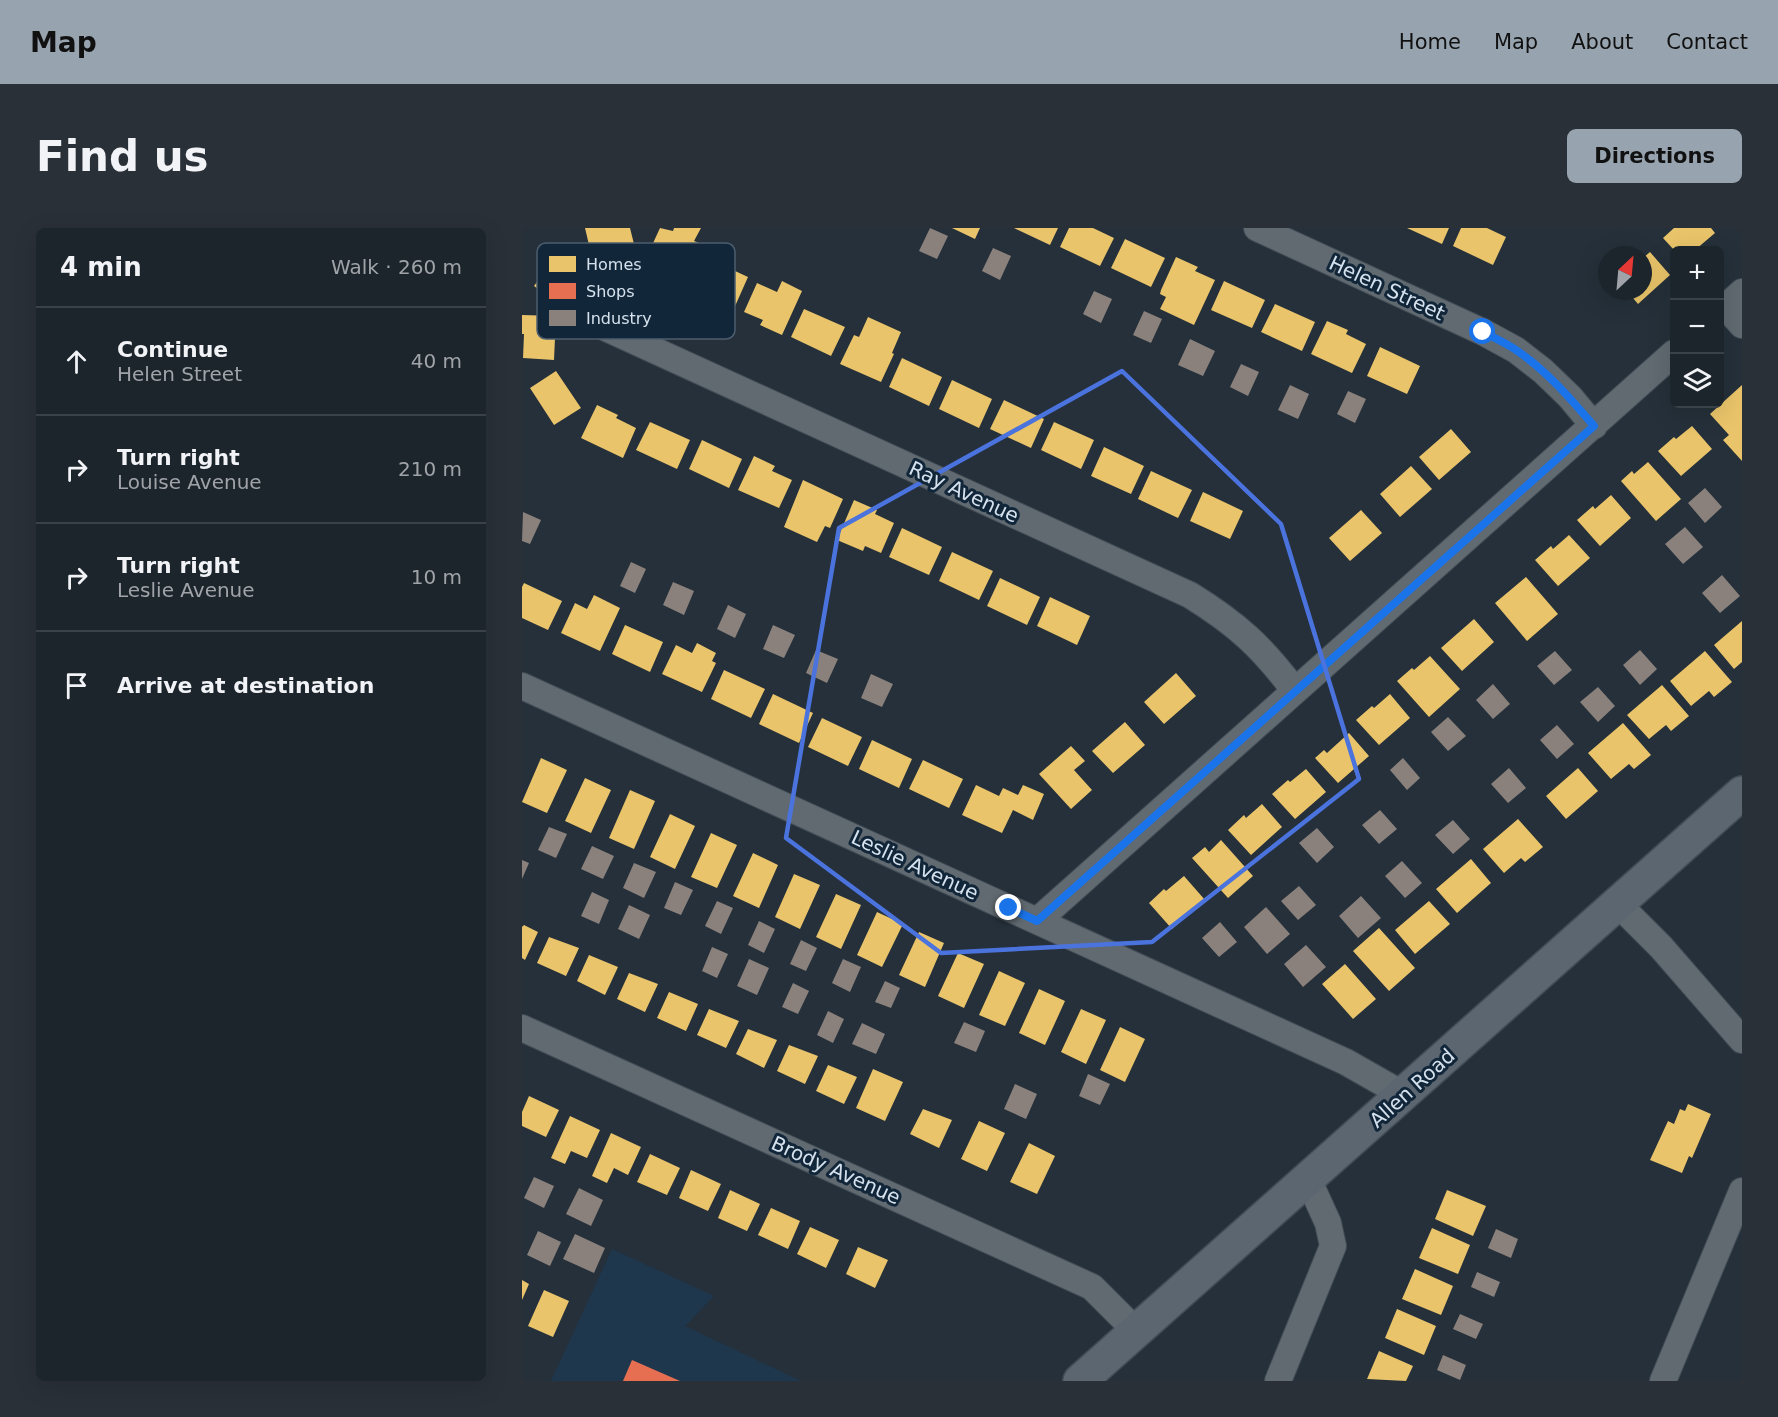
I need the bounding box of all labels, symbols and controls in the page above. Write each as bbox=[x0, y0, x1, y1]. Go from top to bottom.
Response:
text: Map bbox=[30, 26, 97, 59]
text: Home bbox=[1399, 30, 1461, 54]
text: Map bbox=[1494, 30, 1538, 54]
text: About bbox=[1571, 30, 1633, 54]
text: Contact bbox=[1666, 30, 1748, 54]
button: Directions bbox=[1567, 129, 1742, 183]
text: Find us bbox=[36, 132, 209, 181]
legend bbox=[537, 243, 735, 339]
north arrow bbox=[1598, 246, 1652, 300]
map controls bbox=[1670, 246, 1724, 408]
button: + bbox=[1670, 246, 1724, 300]
street label: Helen Street bbox=[1325, 251, 1449, 325]
text: 4 min bbox=[60, 252, 142, 282]
text: Walk · 260 m bbox=[331, 255, 462, 279]
text: Homes bbox=[586, 255, 642, 274]
text: Shops bbox=[586, 282, 635, 301]
button: − bbox=[1670, 300, 1724, 354]
text: Industry bbox=[586, 309, 652, 328]
route start bbox=[1469, 318, 1495, 344]
text: Continue bbox=[117, 337, 228, 362]
icon: ahead bbox=[60, 345, 93, 378]
text: 40 m bbox=[411, 349, 462, 373]
button: layers bbox=[1670, 354, 1724, 408]
text: Helen Street bbox=[117, 362, 242, 386]
text: Turn right bbox=[117, 445, 240, 470]
icon: right bbox=[60, 453, 93, 486]
street label: Ray Avenue bbox=[905, 456, 1023, 528]
text: 210 m bbox=[398, 457, 462, 481]
text: Louise Avenue bbox=[117, 470, 262, 494]
text: Turn right bbox=[117, 553, 240, 578]
icon: right bbox=[60, 561, 93, 594]
text: 10 m bbox=[411, 565, 462, 589]
text: Leslie Avenue bbox=[117, 578, 255, 602]
icon: arrive bbox=[60, 669, 93, 702]
text: Arrive at destination bbox=[117, 673, 374, 698]
street label: Leslie Avenue bbox=[848, 825, 982, 905]
route end bbox=[995, 894, 1021, 920]
street label: Allen Road bbox=[1364, 1044, 1460, 1132]
street label: Brody Avenue bbox=[768, 1131, 904, 1209]

